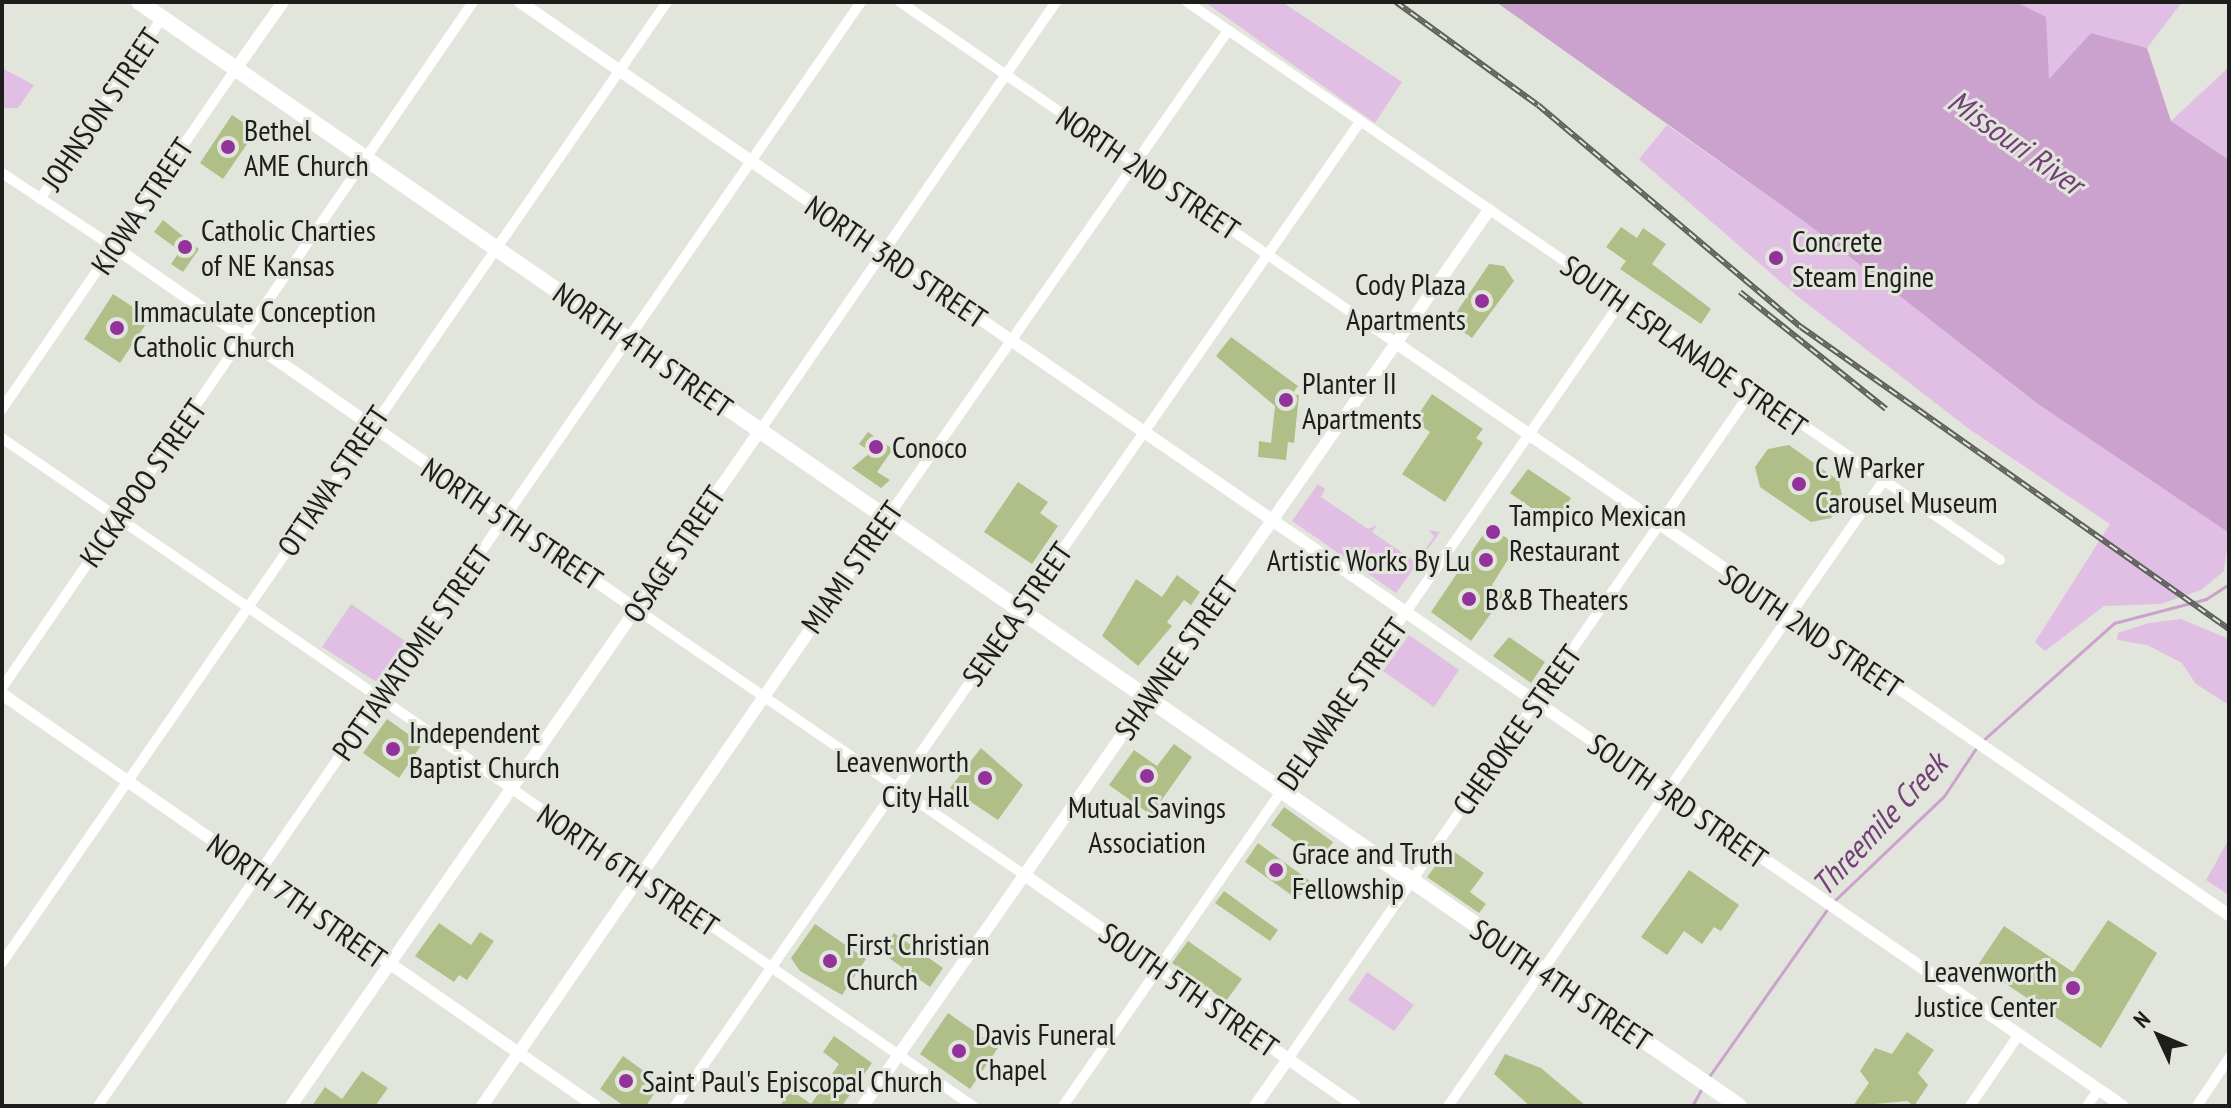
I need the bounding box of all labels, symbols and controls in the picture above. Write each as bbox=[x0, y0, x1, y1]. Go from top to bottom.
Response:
street label: JOHNSON STREET bbox=[34, 21, 168, 197]
water label: Missouri River bbox=[1941, 82, 2091, 202]
street label: NORTH 2ND STREET bbox=[1050, 99, 1246, 247]
place label: Bethel AME Church bbox=[244, 112, 369, 182]
street label: KIOWA STREET bbox=[83, 131, 201, 281]
marker: Bethel AME Church bbox=[219, 138, 237, 156]
street label: NORTH 3RD STREET bbox=[798, 188, 994, 336]
place label: Catholic Charties of NE Kansas bbox=[201, 212, 376, 282]
place label: Concrete Steam Engine bbox=[1792, 223, 1934, 294]
marker: Catholic Charties of NE Kansas bbox=[176, 238, 194, 256]
street label: SOUTH ESPLANADE STREET bbox=[1554, 248, 1814, 444]
marker: Concrete Steam Engine bbox=[1767, 249, 1785, 267]
place label: Cody Plaza Apartments bbox=[1346, 266, 1466, 336]
street label: NORTH 4TH STREET bbox=[546, 275, 740, 425]
marker: Cody Plaza Apartments bbox=[1473, 292, 1491, 310]
place label: Immaculate Conception Catholic Church bbox=[133, 293, 376, 364]
marker: Immaculate Conception Catholic Church bbox=[108, 319, 126, 337]
place label: Planter II Apartments bbox=[1302, 365, 1422, 436]
marker: Planter II Apartments bbox=[1277, 391, 1295, 409]
street label: KICKAPOO STREET bbox=[72, 392, 214, 574]
street label: OTTAWA STREET bbox=[269, 399, 397, 563]
place label: Conoco bbox=[892, 429, 967, 465]
marker: Conoco bbox=[867, 438, 885, 456]
place label: C W Parker Carousel Museum bbox=[1815, 449, 1998, 520]
street label: NORTH 5TH STREET bbox=[415, 450, 609, 598]
marker: C W Parker Carousel Museum bbox=[1790, 475, 1808, 493]
street label: OSAGE STREET bbox=[615, 479, 733, 629]
street label: MIAMI STREET bbox=[794, 494, 910, 640]
place label: Tampico Mexican Restaurant bbox=[1509, 497, 1686, 568]
marker: Tampico Mexican Restaurant bbox=[1484, 523, 1502, 541]
street label: SENECA STREET bbox=[954, 535, 1080, 693]
street label: POTTAWATOMIE STREET bbox=[325, 539, 499, 767]
place label: Artistic Works By Lu bbox=[1265, 542, 1470, 578]
marker: Artistic Works By Lu bbox=[1477, 551, 1495, 569]
street label: SOUTH 2ND STREET bbox=[1713, 557, 1909, 705]
street label: SHAWNEE STREET bbox=[1107, 570, 1245, 746]
place label: B&B Theaters bbox=[1485, 581, 1629, 617]
marker: B&B Theaters bbox=[1460, 590, 1478, 608]
street label: DELAWARE STREET bbox=[1269, 611, 1415, 797]
street label: CHEROKEE STREET bbox=[1445, 638, 1589, 822]
place label: Independent Baptist Church bbox=[409, 714, 560, 784]
street label: SOUTH 3RD STREET bbox=[1581, 726, 1775, 876]
marker: Independent Baptist Church bbox=[384, 740, 402, 758]
place label: Leavenworth City Hall bbox=[836, 743, 969, 814]
water label: Threemile Creek bbox=[1804, 745, 1954, 903]
marker: Mutual Savings Association bbox=[1138, 767, 1156, 785]
marker: Leavenworth City Hall bbox=[976, 769, 994, 787]
place label: Mutual Savings Association bbox=[1068, 789, 1226, 860]
street label: NORTH 6TH STREET bbox=[531, 796, 725, 944]
street label: NORTH 7TH STREET bbox=[200, 826, 394, 976]
place label: Grace and Truth Fellowship bbox=[1292, 835, 1454, 906]
marker: Grace and Truth Fellowship bbox=[1267, 861, 1285, 879]
street label: SOUTH 4TH STREET bbox=[1464, 911, 1658, 1059]
street label: SOUTH 5TH STREET bbox=[1093, 915, 1285, 1065]
place label: First Christian Church bbox=[846, 926, 990, 996]
marker: First Christian Church bbox=[821, 952, 839, 970]
place label: Leavenworth Justice Center bbox=[1916, 953, 2057, 1024]
marker: Leavenworth Justice Center bbox=[2064, 979, 2082, 997]
north arrow bbox=[2119, 996, 2199, 1076]
text: N bbox=[2128, 1005, 2156, 1033]
place label: Davis Funeral Chapel bbox=[975, 1016, 1116, 1086]
marker: Davis Funeral Chapel bbox=[950, 1042, 968, 1060]
place label: Saint Paul's Episcopal Church bbox=[642, 1063, 942, 1099]
marker: Saint Paul's Episcopal Church bbox=[617, 1072, 635, 1090]

